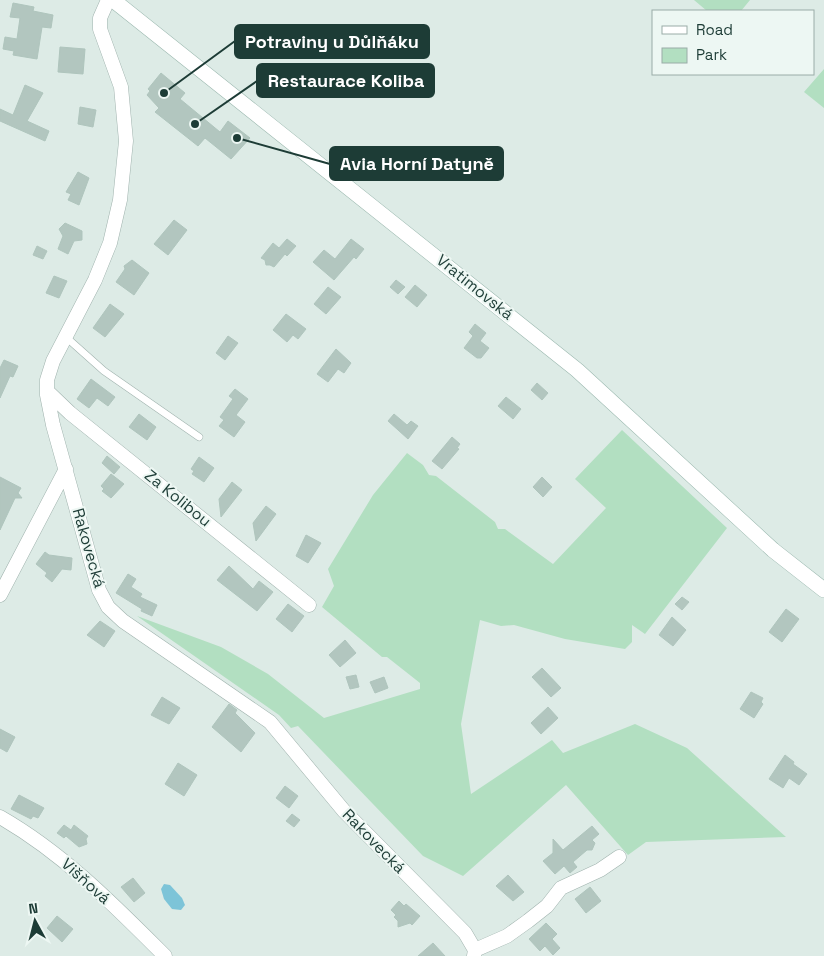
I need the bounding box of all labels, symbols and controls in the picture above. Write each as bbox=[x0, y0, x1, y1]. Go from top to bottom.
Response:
legend bbox=[652, 10, 814, 75]
text: Road bbox=[696, 20, 733, 39]
callout: Potraviny u Důlňáku bbox=[235, 25, 429, 58]
text: Potraviny u Důlňáku bbox=[245, 30, 419, 53]
text: Park bbox=[696, 45, 727, 64]
callout: Restaurace Koliba bbox=[257, 64, 434, 97]
text: Restaurace Koliba bbox=[268, 69, 425, 92]
callout: Avia Horní Datyně bbox=[330, 147, 503, 180]
text: Avia Horní Datyně bbox=[340, 152, 494, 175]
street label: Vratimovská bbox=[432, 249, 518, 325]
street label: Za Kolibou bbox=[140, 465, 216, 531]
street label: Rakovecká bbox=[68, 506, 110, 590]
street label: Rakovecká bbox=[338, 804, 410, 878]
street label: Višňová bbox=[57, 853, 115, 909]
north arrow bbox=[10, 896, 60, 946]
text: N bbox=[28, 899, 39, 918]

